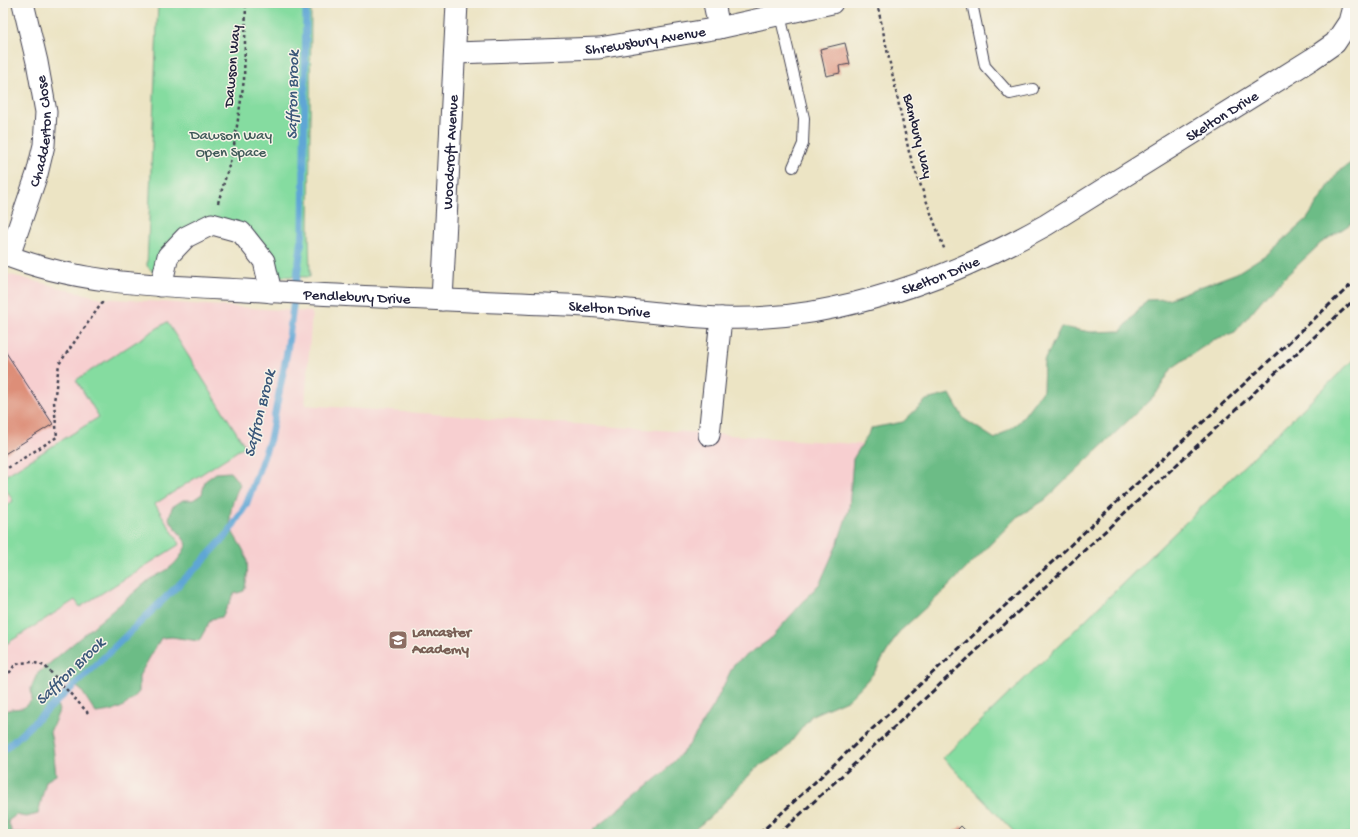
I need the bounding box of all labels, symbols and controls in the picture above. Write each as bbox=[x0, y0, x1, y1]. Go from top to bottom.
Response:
street label: Shrewsbury Avenue bbox=[585, 23, 707, 59]
street label: Dawson Way bbox=[220, 24, 246, 109]
water label: Saffron Brook bbox=[284, 49, 305, 140]
street label: Chadderton Close bbox=[26, 74, 57, 190]
street label: Skelton Drive bbox=[1183, 88, 1262, 146]
street label: Bambury Way bbox=[898, 91, 936, 181]
street label: Woodcroft Avenue bbox=[440, 94, 463, 210]
park label: Dawson Way Open Space bbox=[189, 127, 273, 162]
street label: Skelton Drive bbox=[900, 253, 983, 300]
street label: Pendlebury Drive bbox=[302, 286, 411, 309]
street label: Skelton Drive bbox=[568, 298, 651, 323]
water label: Saffron Brook bbox=[241, 367, 282, 459]
place label: Lancaster Academy bbox=[411, 624, 473, 659]
school or university icon: Lancaster Academy bbox=[387, 629, 409, 651]
water label: Saffron Brook bbox=[33, 633, 111, 710]

